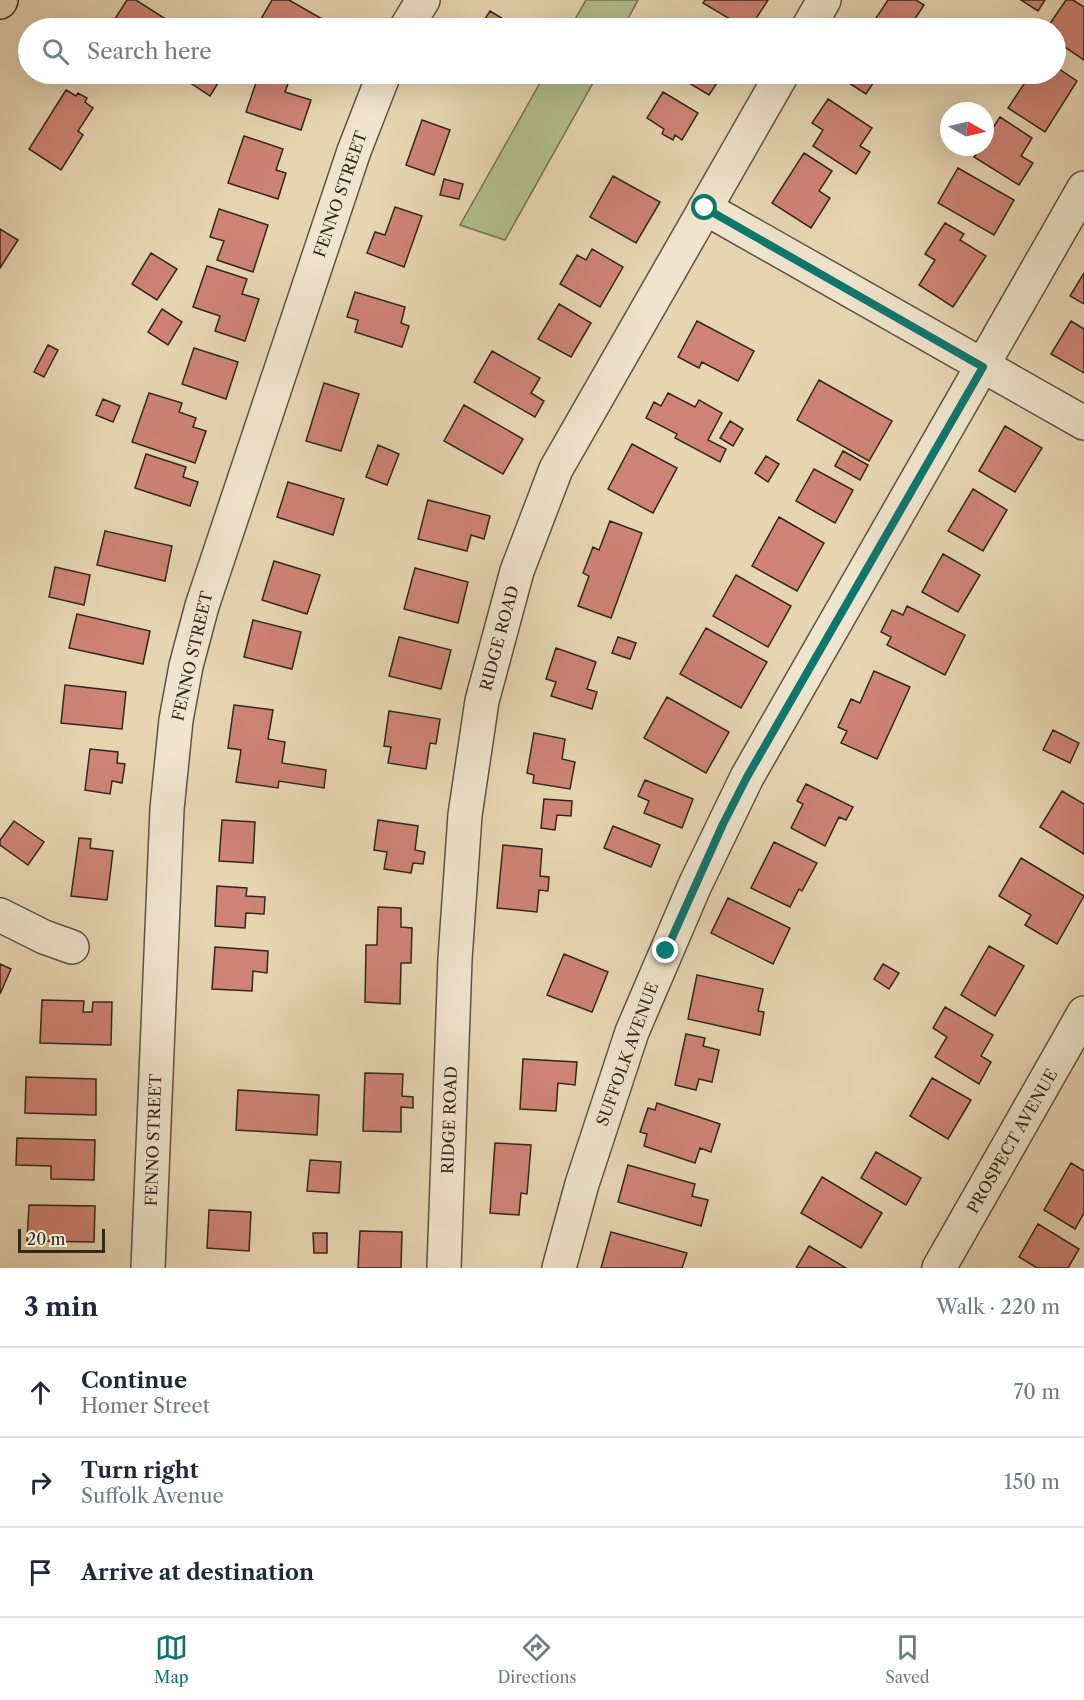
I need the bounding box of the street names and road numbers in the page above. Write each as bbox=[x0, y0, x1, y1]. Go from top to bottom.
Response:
street label: FENNO STREET bbox=[309, 128, 371, 260]
street label: RIDGE ROAD bbox=[475, 583, 523, 693]
street label: FENNO STREET bbox=[167, 589, 217, 723]
street label: SUFFOLK AVENUE bbox=[592, 979, 662, 1129]
street label: PROSPECT AVENUE bbox=[962, 1065, 1062, 1217]
street label: RIDGE ROAD bbox=[437, 1066, 461, 1174]
street label: FENNO STREET bbox=[141, 1073, 165, 1207]

